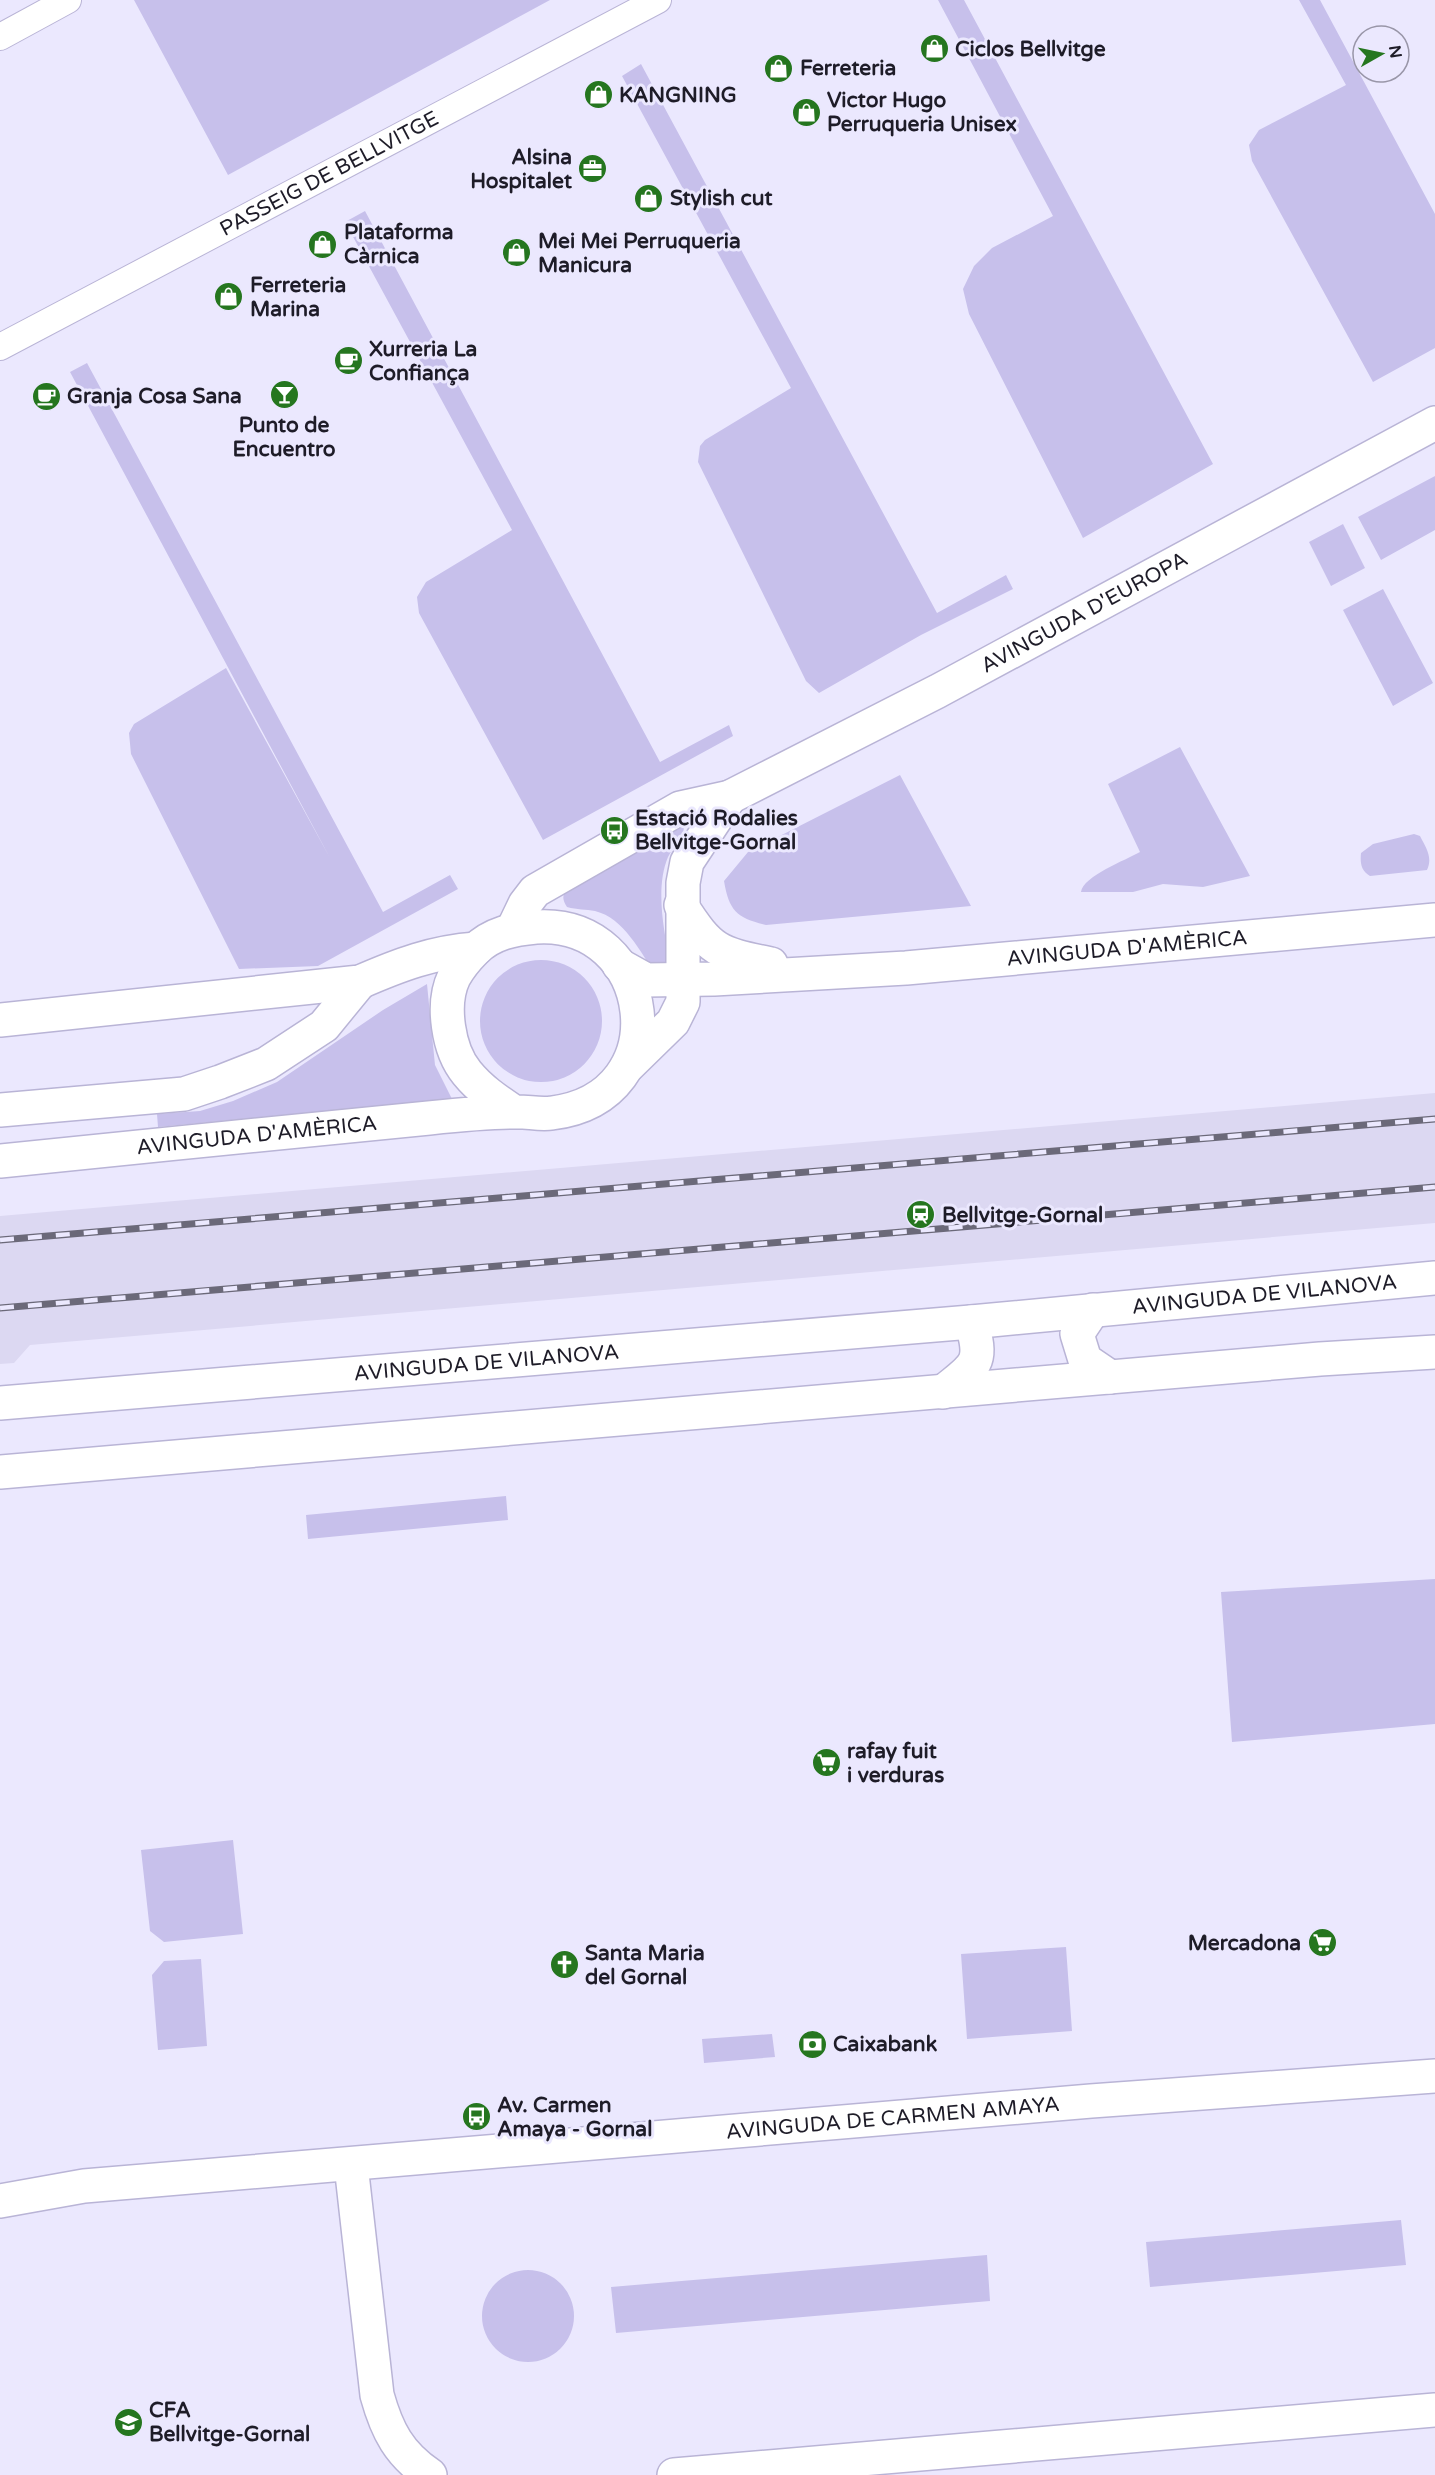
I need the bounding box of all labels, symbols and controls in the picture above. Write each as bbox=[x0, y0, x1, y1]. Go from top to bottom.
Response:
north arrow bbox=[1351, 24, 1411, 84]
shop icon: Ciclos Bellvitge bbox=[918, 33, 950, 65]
place label: Ciclos Bellvitge bbox=[955, 37, 1106, 62]
text: N bbox=[1384, 44, 1406, 60]
shop icon: Ferreteria bbox=[763, 52, 795, 84]
place label: Ferreteria bbox=[800, 56, 896, 81]
shop icon: KANGNING bbox=[582, 79, 614, 111]
place label: KANGNING bbox=[619, 83, 737, 108]
place label: Victor Hugo Perruqueria Unisex bbox=[827, 88, 1017, 137]
shop icon: Victor Hugo Perruqueria Unisex bbox=[790, 96, 822, 128]
street label: PASSEIG DE BELLVITGE bbox=[216, 106, 443, 241]
place label: Alsina Hospitalet bbox=[470, 145, 572, 194]
office icon: Alsina Hospitalet bbox=[577, 153, 609, 185]
shop icon: Stylish cut bbox=[633, 182, 665, 214]
place label: Stylish cut bbox=[670, 186, 772, 211]
place label: Plataforma Càrnica bbox=[344, 220, 454, 269]
shop icon: Plataforma Càrnica bbox=[307, 228, 339, 260]
place label: Mei Mei Perruqueria Manicura bbox=[538, 229, 741, 278]
shop icon: Mei Mei Perruqueria Manicura bbox=[501, 237, 533, 269]
place label: Ferreteria Marina bbox=[250, 273, 346, 322]
shop icon: Ferreteria Marina bbox=[213, 281, 245, 313]
place label: Xurreria La Confiança bbox=[369, 337, 477, 386]
cafe icon: Xurreria La Confiança bbox=[332, 345, 364, 377]
bar icon: Punto de Encuentro bbox=[268, 378, 300, 410]
cafe icon: Granja Cosa Sana bbox=[30, 380, 62, 412]
place label: Granja Cosa Sana bbox=[67, 384, 242, 409]
place label: Punto de Encuentro bbox=[233, 413, 336, 462]
street label: AVINGUDA D'EUROPA bbox=[977, 546, 1192, 678]
place label: Estació Rodalies Bellvitge-Gornal bbox=[635, 806, 798, 855]
bus stop icon: Estació Rodalies Bellvitge-Gornal bbox=[598, 814, 630, 846]
street label: AVINGUDA D'AMÈRICA bbox=[1005, 925, 1248, 971]
street label: AVINGUDA D'AMÈRICA bbox=[135, 1110, 378, 1160]
station icon: Bellvitge-Gornal bbox=[905, 1199, 937, 1231]
place label: Bellvitge-Gornal bbox=[942, 1203, 1103, 1228]
street label: AVINGUDA DE VILANOVA bbox=[1131, 1269, 1398, 1319]
street label: AVINGUDA DE VILANOVA bbox=[353, 1339, 620, 1386]
place label: rafay fuit i verduras bbox=[847, 1739, 944, 1788]
supermarket icon: rafay fuit i verduras bbox=[810, 1747, 842, 1779]
supermarket icon: Mercadona bbox=[1306, 1927, 1338, 1959]
place label: Mercadona bbox=[1188, 1931, 1301, 1956]
place label: Santa Maria del Gornal bbox=[585, 1941, 705, 1990]
church icon: Santa Maria del Gornal bbox=[548, 1949, 580, 1981]
bank icon: Caixabank bbox=[796, 2028, 828, 2060]
place label: Caixabank bbox=[833, 2032, 938, 2057]
street label: AVINGUDA DE CARMEN AMAYA bbox=[725, 2091, 1061, 2144]
place label: Av. Carmen Amaya - Gornal bbox=[497, 2093, 652, 2142]
bus stop icon: Av. Carmen Amaya - Gornal bbox=[460, 2101, 492, 2133]
place label: CFA Bellvitge-Gornal bbox=[149, 2398, 310, 2447]
school or university icon: CFA Bellvitge-Gornal bbox=[112, 2406, 144, 2438]

